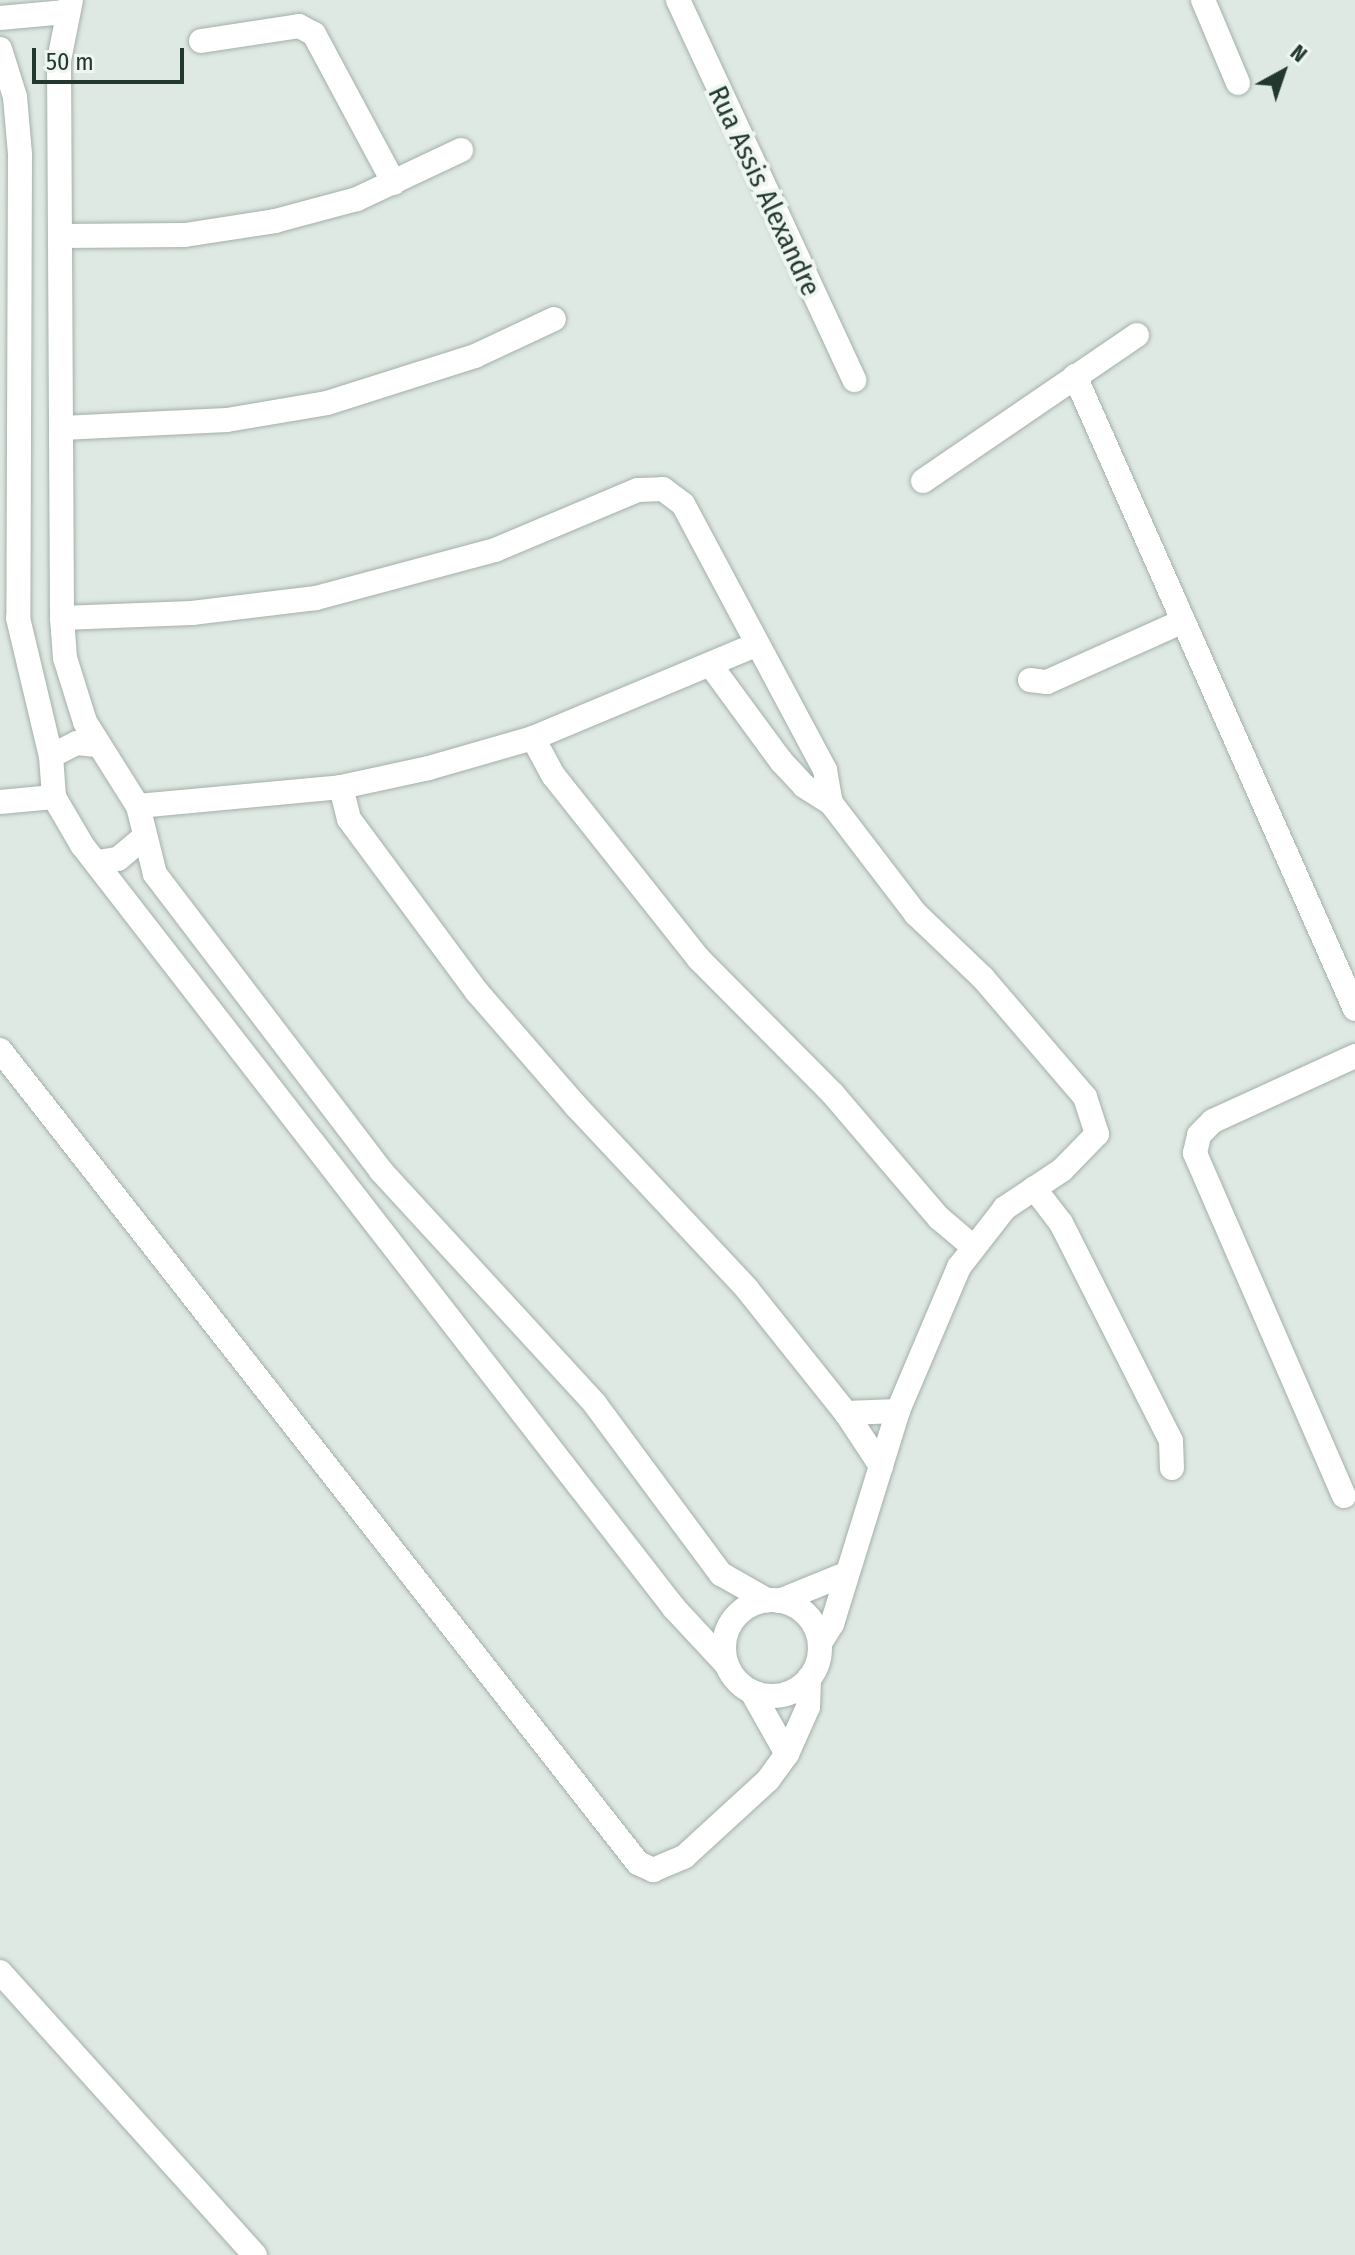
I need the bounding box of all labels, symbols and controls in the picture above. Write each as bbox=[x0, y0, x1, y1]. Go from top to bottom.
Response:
scale bar bbox=[36, 32, 188, 82]
north arrow bbox=[1243, 32, 1323, 112]
text: N bbox=[1285, 39, 1312, 68]
text: 50 m bbox=[46, 48, 94, 76]
street label: Rua Assis Alexandre bbox=[701, 81, 827, 301]

